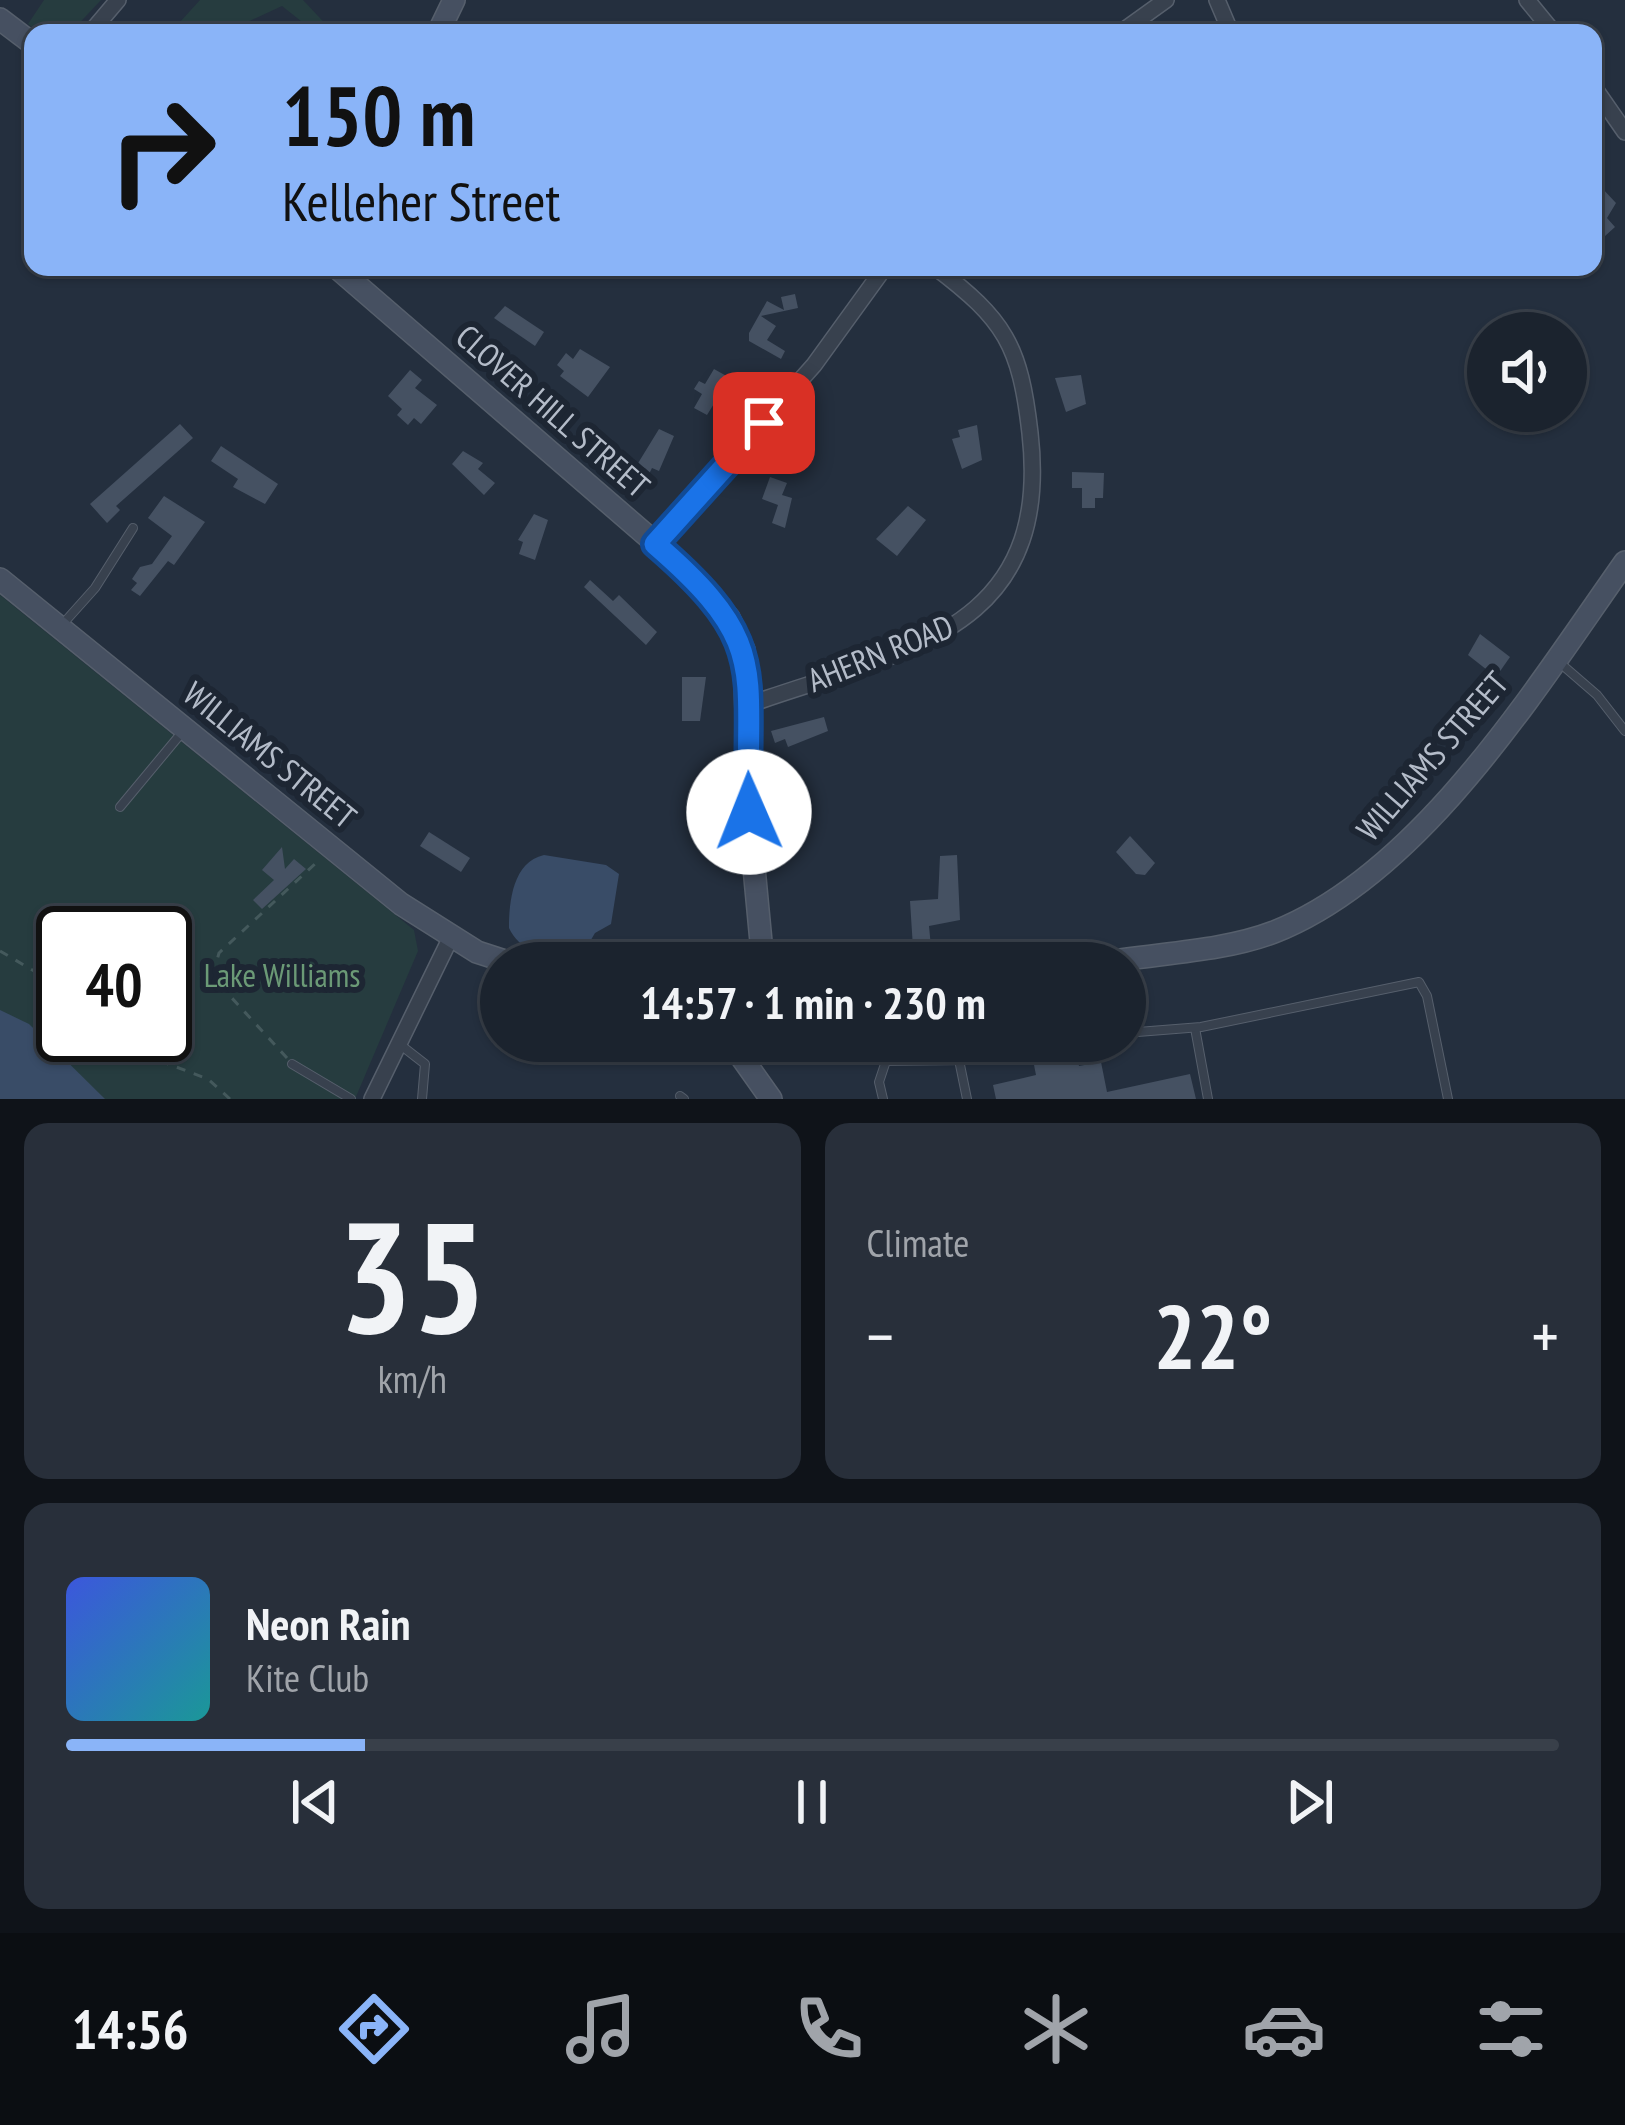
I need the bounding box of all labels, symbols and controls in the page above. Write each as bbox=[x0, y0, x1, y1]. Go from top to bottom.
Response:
text: 150 m bbox=[282, 60, 475, 169]
icon: right bbox=[84, 72, 240, 228]
text: Kelleher Street bbox=[282, 166, 560, 236]
map controls bbox=[1467, 312, 1587, 432]
button: sound bbox=[1467, 312, 1587, 432]
street label: CLOVER HILL STREET bbox=[448, 315, 659, 507]
pin bbox=[713, 372, 815, 474]
icon: arrive bbox=[731, 390, 797, 456]
street label: AHERN ROAD bbox=[801, 604, 959, 701]
street label: WILLIAMS STREET bbox=[1346, 662, 1517, 849]
street label: WILLIAMS STREET bbox=[175, 672, 366, 838]
position arrow bbox=[686, 749, 812, 875]
speed limit sign: 40 bbox=[36, 906, 192, 1062]
park label: Lake Williams bbox=[204, 953, 360, 996]
text: 14:57 · 1 min · 230 m bbox=[640, 973, 986, 1031]
text: 35 bbox=[338, 1174, 487, 1376]
text: Climate bbox=[867, 1217, 969, 1268]
text: 22° bbox=[1153, 1277, 1272, 1394]
text: − bbox=[867, 1293, 894, 1378]
text: + bbox=[1532, 1293, 1559, 1378]
text: km/h bbox=[378, 1353, 447, 1404]
text: Neon Rain bbox=[246, 1594, 411, 1652]
text: Kite Club bbox=[246, 1652, 369, 1703]
icon: previous bbox=[282, 1769, 348, 1835]
icon: pause bbox=[779, 1769, 845, 1835]
icon: next bbox=[1277, 1769, 1343, 1835]
icon: directions bbox=[332, 1987, 416, 2071]
icon: music bbox=[559, 1987, 643, 2071]
icon: phone bbox=[787, 1987, 871, 2071]
icon: climate bbox=[1014, 1987, 1098, 2071]
icon: car bbox=[1242, 1987, 1326, 2071]
icon: filters bbox=[1469, 1987, 1553, 2071]
text: 14:56 bbox=[72, 1994, 189, 2064]

